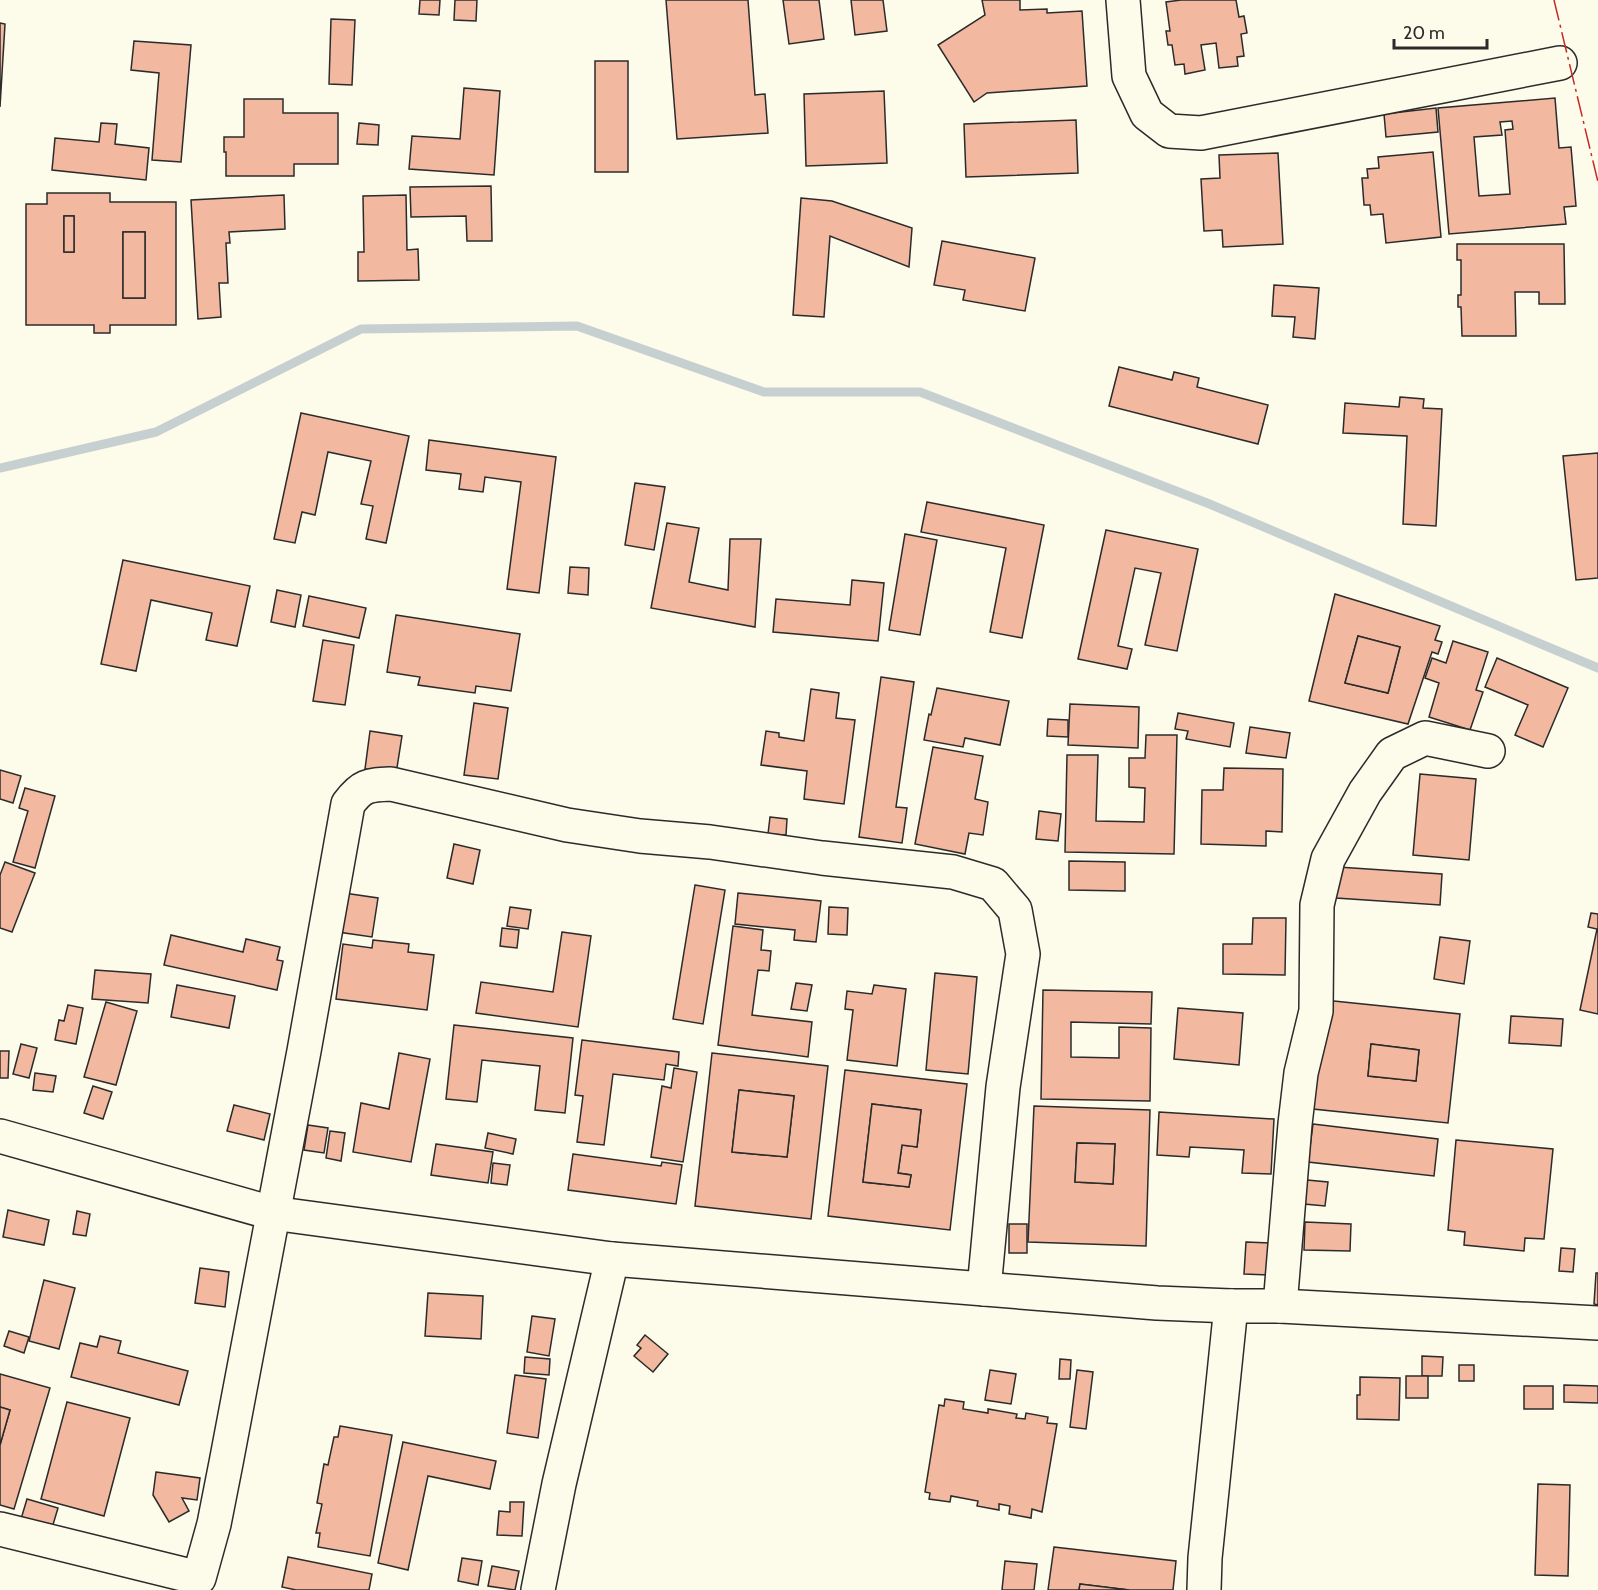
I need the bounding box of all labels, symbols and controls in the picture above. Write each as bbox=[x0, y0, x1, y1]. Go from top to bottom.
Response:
scale bar bbox=[1394, 12, 1487, 50]
text: 20 m bbox=[1403, 22, 1445, 44]

